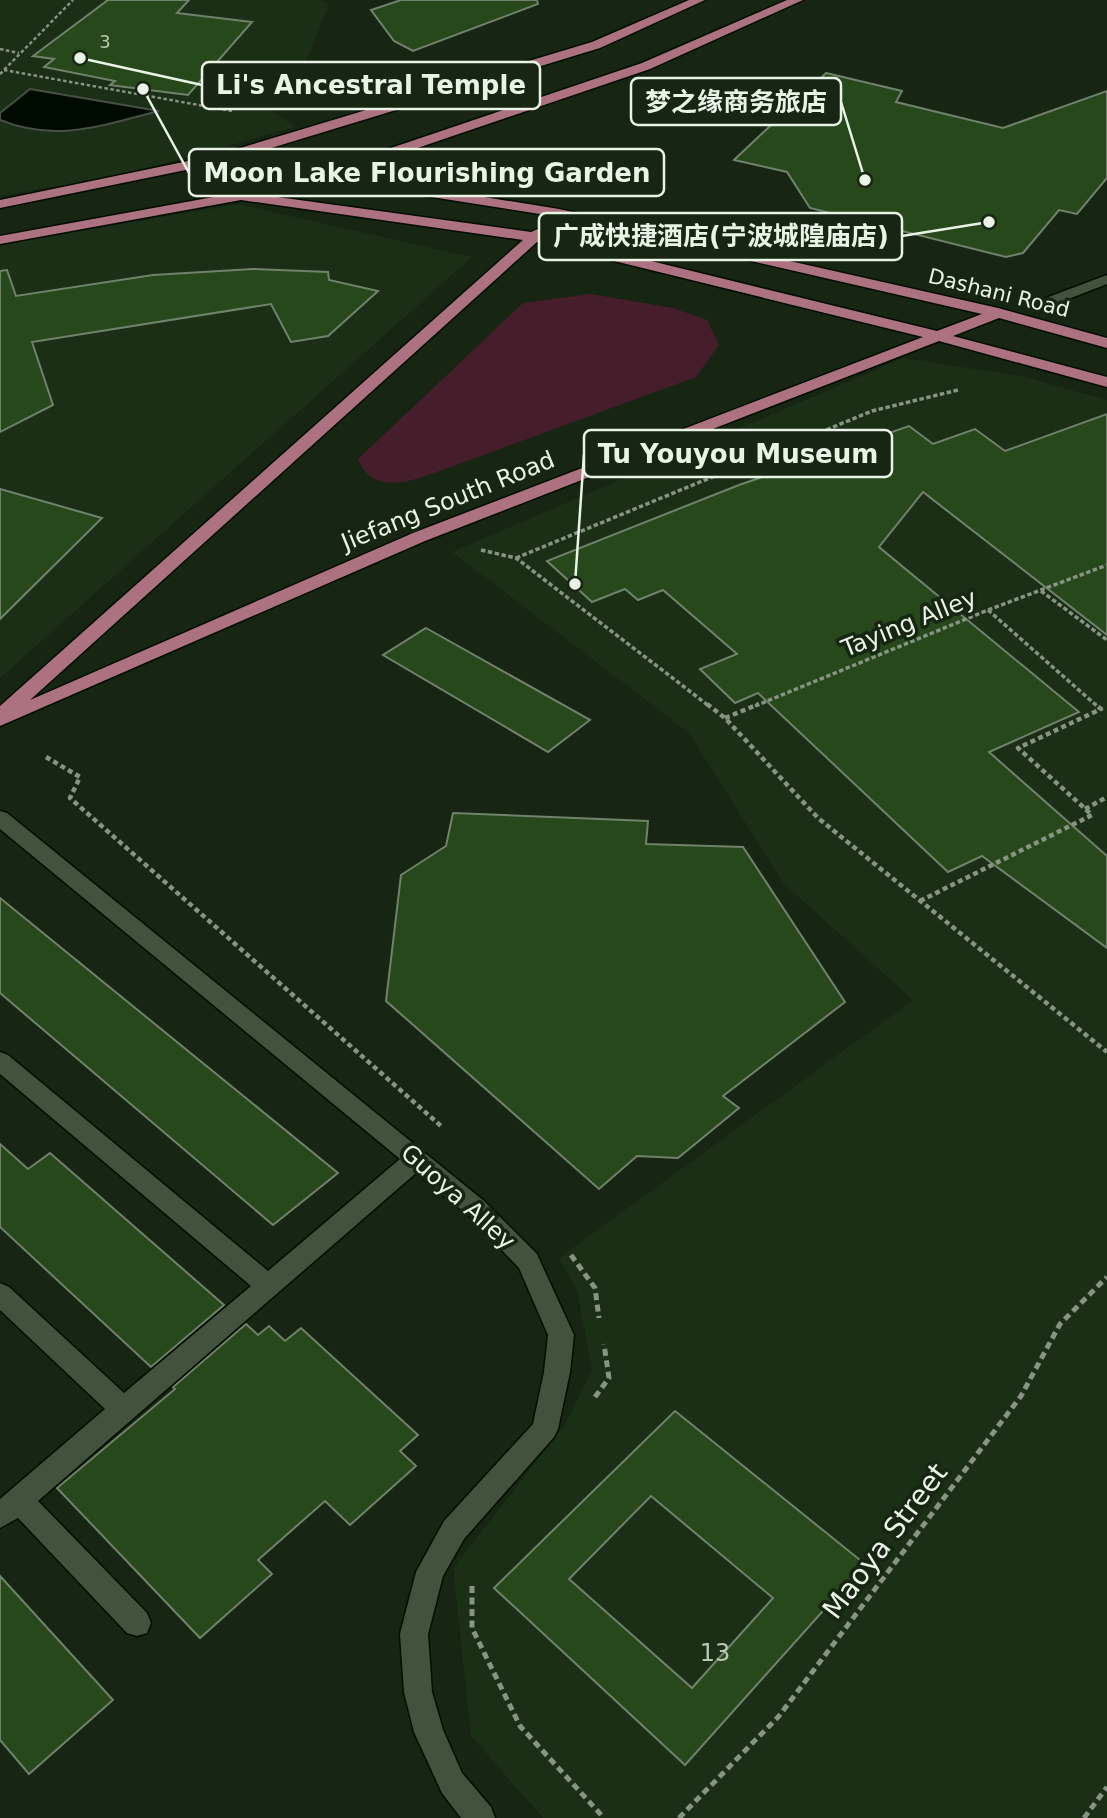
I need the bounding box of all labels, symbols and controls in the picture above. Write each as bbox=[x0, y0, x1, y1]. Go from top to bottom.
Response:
house number: 3 bbox=[99, 31, 111, 52]
callout: Li's Ancestral Temple bbox=[202, 62, 540, 109]
text: Li's Ancestral Temple bbox=[216, 70, 526, 100]
callout: 梦之缘商务旅店 bbox=[631, 78, 841, 125]
text: 梦之缘商务旅店 bbox=[645, 87, 827, 117]
callout: Moon Lake Flourishing Garden bbox=[189, 149, 664, 196]
text: Moon Lake Flourishing Garden bbox=[204, 158, 650, 188]
callout: 广成快捷酒店(宁波城隍庙店) bbox=[539, 213, 902, 260]
text: 广成快捷酒店(宁波城隍庙店) bbox=[553, 221, 889, 251]
street label: Dashani Road bbox=[926, 264, 1072, 322]
callout: Tu Youyou Museum bbox=[584, 430, 892, 477]
text: Tu Youyou Museum bbox=[598, 439, 878, 469]
street label: Jiefang South Road bbox=[336, 445, 559, 557]
street label: Taying Alley bbox=[837, 583, 981, 663]
street label: Guoya Alley bbox=[395, 1138, 521, 1256]
street label: Maoya Street bbox=[816, 1457, 954, 1625]
house number: 13 bbox=[700, 1639, 730, 1667]

